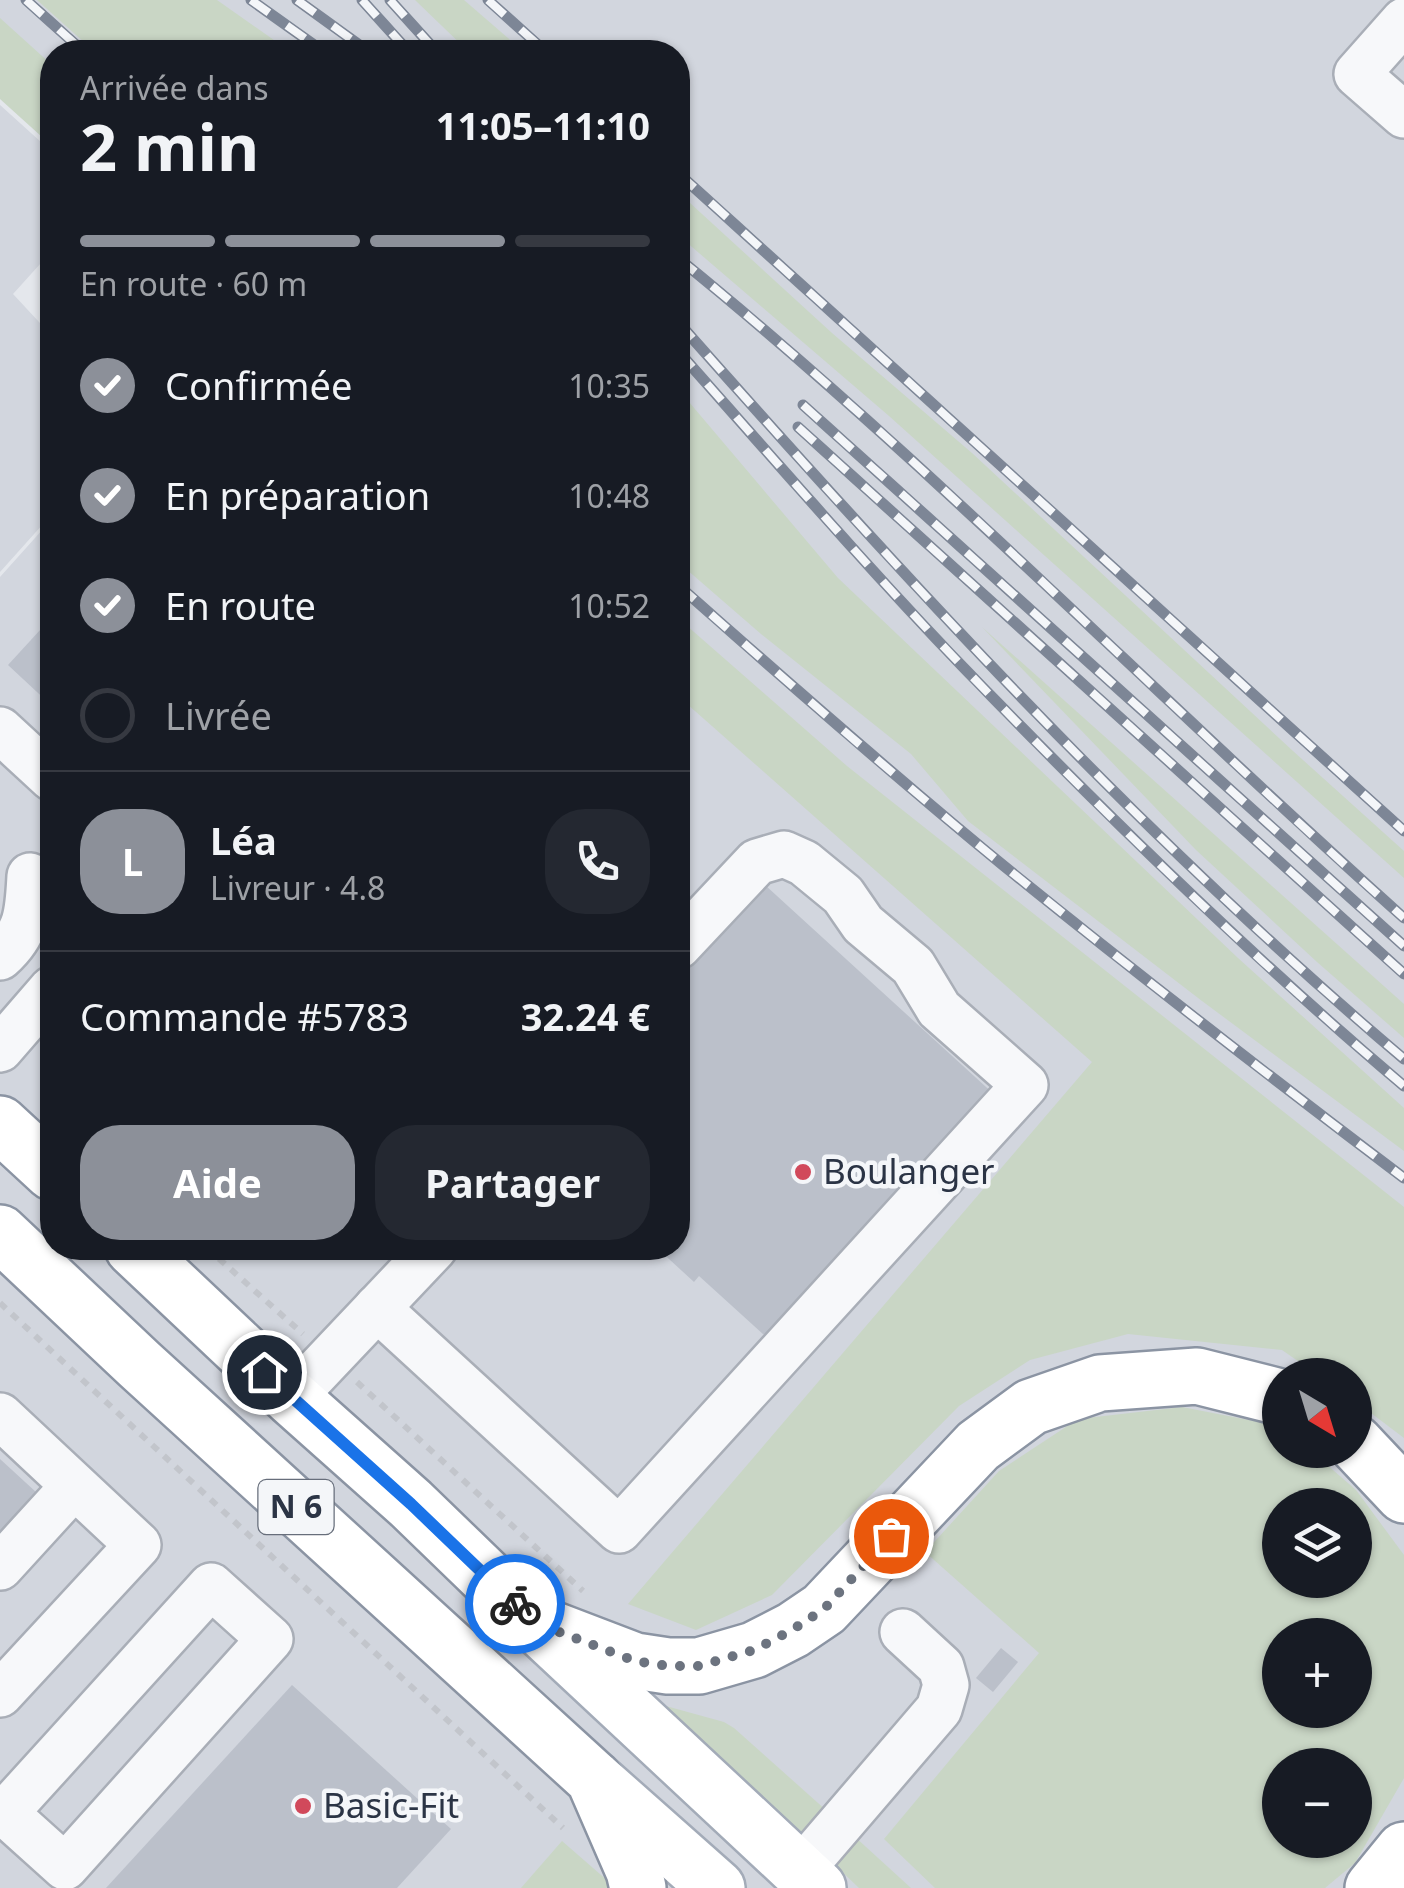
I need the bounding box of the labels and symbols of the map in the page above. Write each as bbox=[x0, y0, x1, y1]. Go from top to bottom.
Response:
place label: Boulanger bbox=[823, 1147, 995, 1194]
marker: Boulanger bbox=[792, 1161, 814, 1183]
pin bbox=[222, 1330, 307, 1415]
north arrow bbox=[1262, 1358, 1372, 1468]
road number: N 6 bbox=[258, 1480, 334, 1534]
pin bbox=[849, 1494, 934, 1579]
courier bbox=[465, 1554, 565, 1654]
place label: Basic-Fit bbox=[323, 1781, 459, 1828]
marker: Basic-Fit bbox=[292, 1795, 314, 1817]

